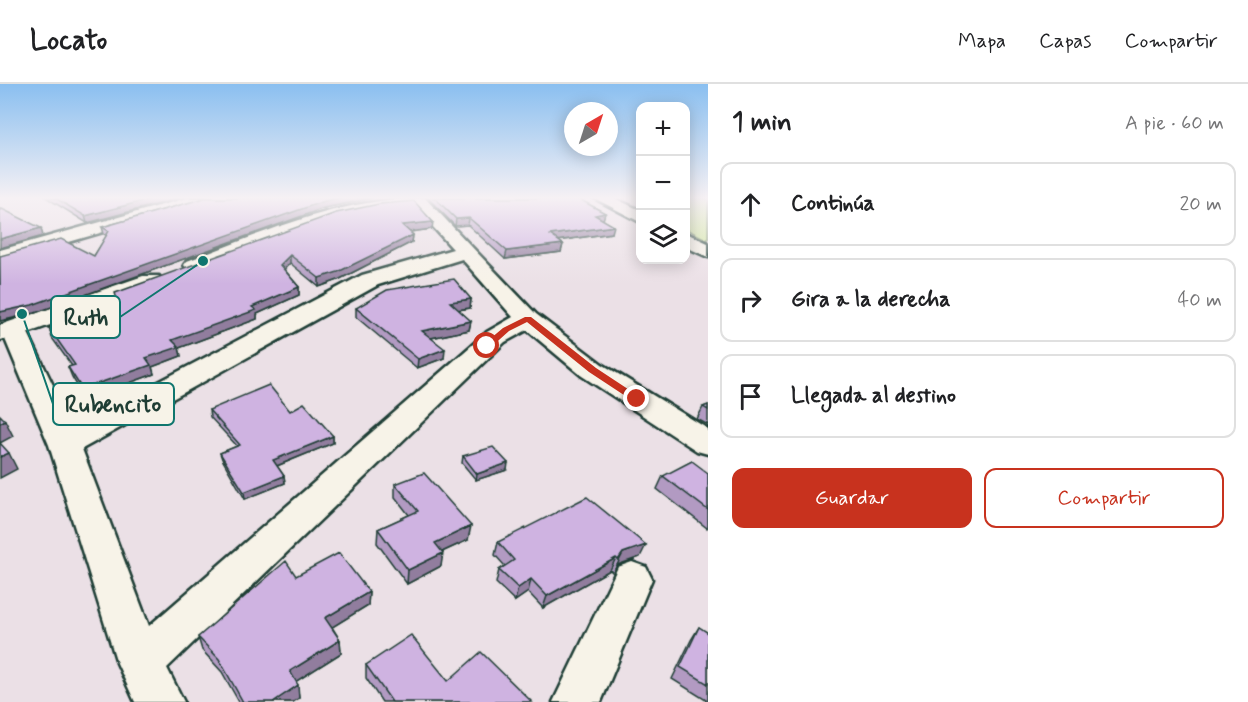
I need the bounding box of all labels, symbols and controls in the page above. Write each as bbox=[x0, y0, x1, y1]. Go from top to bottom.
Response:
text: Locato bbox=[30, 23, 107, 60]
text: Mapa bbox=[958, 27, 1006, 55]
text: Capas bbox=[1039, 27, 1092, 55]
text: Compartir bbox=[1125, 27, 1218, 55]
north arrow bbox=[564, 102, 618, 156]
map controls bbox=[636, 102, 690, 264]
button: + bbox=[636, 102, 690, 156]
text: 1 min bbox=[732, 106, 792, 140]
text: A pie · 60 m bbox=[1125, 110, 1224, 137]
button: − bbox=[636, 156, 690, 210]
icon: ahead bbox=[734, 188, 767, 221]
text: Continúa bbox=[791, 190, 875, 218]
text: 20 m bbox=[1179, 191, 1222, 218]
button: layers bbox=[636, 210, 690, 264]
icon: right bbox=[734, 284, 767, 317]
text: Gira a la derecha bbox=[791, 286, 951, 314]
text: 40 m bbox=[1178, 287, 1222, 314]
callout: Ruth bbox=[51, 296, 120, 338]
text: Ruth bbox=[63, 303, 109, 334]
route start bbox=[473, 332, 499, 358]
icon: arrive bbox=[734, 380, 767, 413]
text: Llegada al destino bbox=[791, 382, 956, 410]
callout: Rubencito bbox=[53, 383, 174, 425]
route end bbox=[623, 385, 649, 411]
text: Rubencito bbox=[65, 390, 161, 421]
button: Guardar bbox=[732, 468, 972, 528]
button: Compartir bbox=[984, 468, 1224, 528]

